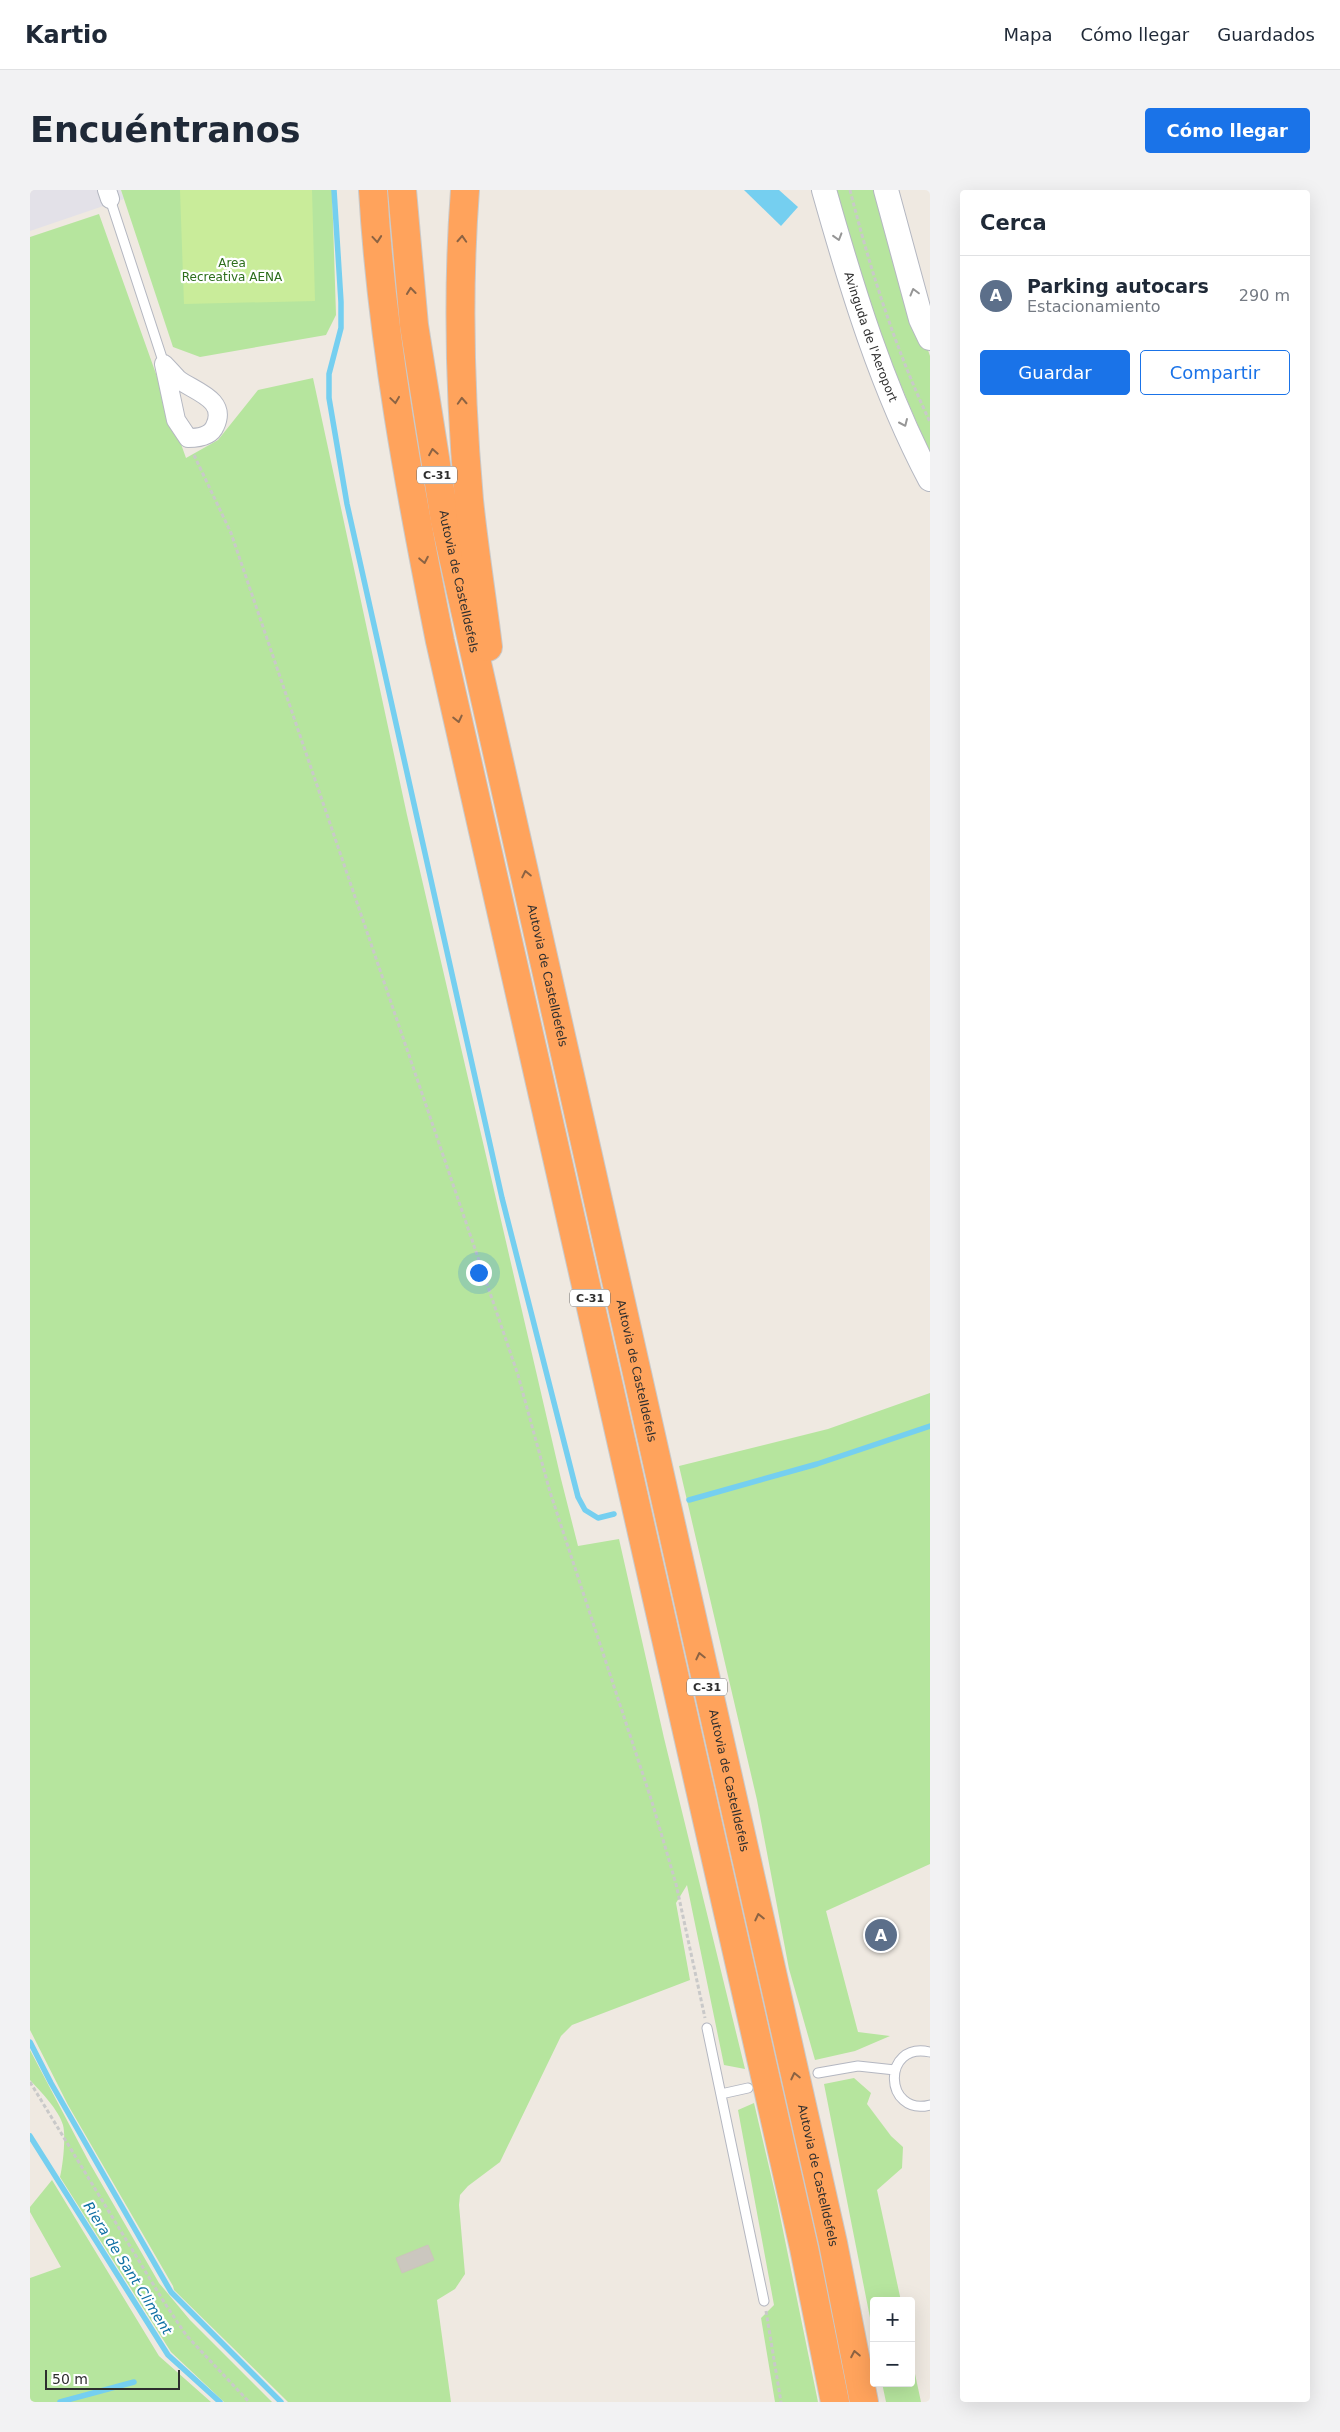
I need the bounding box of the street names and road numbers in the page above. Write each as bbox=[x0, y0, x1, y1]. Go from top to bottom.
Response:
street label: Avinguda de l'Aeroport bbox=[841, 270, 900, 404]
road number: C-31 bbox=[417, 466, 457, 484]
street label: Autovia de Castelldefels bbox=[436, 509, 481, 654]
street label: Autovia de Castelldefels bbox=[525, 903, 570, 1048]
road number: C-31 bbox=[570, 1290, 610, 1306]
street label: Autovia de Castelldefels bbox=[614, 1298, 659, 1443]
road number: C-31 bbox=[687, 1678, 727, 1695]
street label: Autovia de Castelldefels bbox=[706, 1708, 752, 1853]
street label: Autovia de Castelldefels bbox=[795, 2103, 841, 2248]

